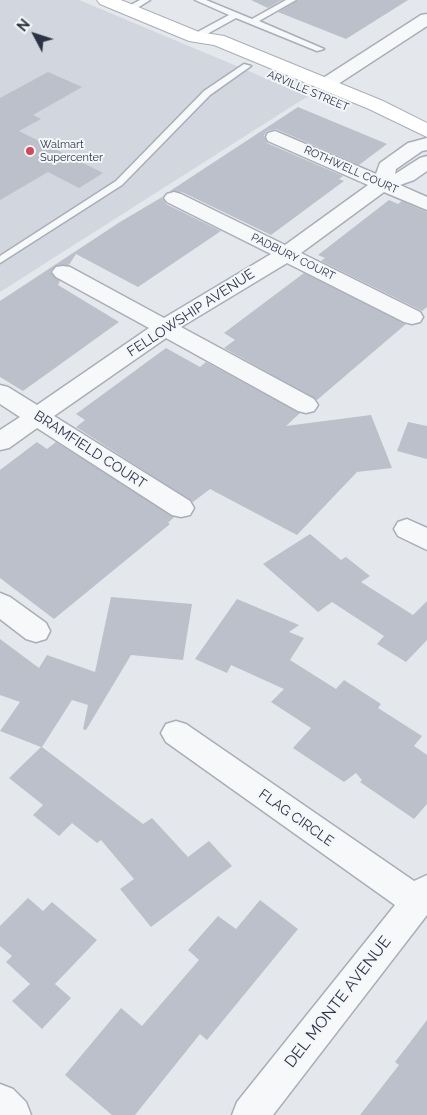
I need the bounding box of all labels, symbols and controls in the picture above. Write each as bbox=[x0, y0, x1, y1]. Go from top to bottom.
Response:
north arrow bbox=[10, 10, 60, 60]
text: N bbox=[14, 16, 33, 35]
street label: ARVILLE STREET bbox=[265, 68, 351, 114]
place label: Walmart Supercenter bbox=[40, 138, 103, 164]
street label: ROTHWELL COURT bbox=[302, 143, 400, 197]
marker: Walmart Supercenter bbox=[24, 145, 36, 157]
street label: PADBURY COURT bbox=[249, 231, 337, 283]
street label: FELLOWSHIP AVENUE bbox=[124, 266, 258, 360]
street label: BRAMFIELD COURT bbox=[31, 407, 149, 493]
street label: FLAG CIRCLE bbox=[255, 786, 337, 850]
street label: DEL MONTE AVENUE bbox=[281, 933, 395, 1071]

